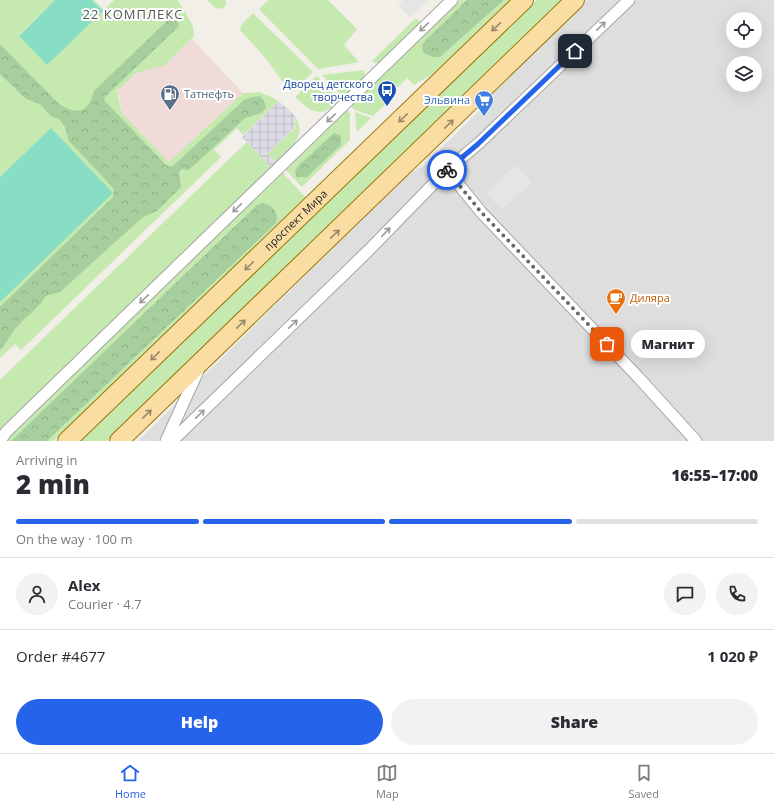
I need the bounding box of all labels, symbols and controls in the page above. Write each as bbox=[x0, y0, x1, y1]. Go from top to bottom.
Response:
district label: 22 КОМПЛЕКС bbox=[83, 5, 183, 23]
map controls bbox=[726, 12, 762, 92]
button: locate bbox=[726, 12, 762, 48]
one-way arrow bbox=[419, 22, 429, 32]
one-way arrow bbox=[491, 22, 501, 32]
one-way arrow bbox=[596, 22, 606, 31]
pin bbox=[558, 34, 592, 68]
icon: home bbox=[564, 40, 586, 62]
button: layers bbox=[726, 56, 762, 92]
place label: Дворец детского творчества bbox=[283, 76, 373, 104]
bus stop icon: Дворец детского творчества bbox=[376, 79, 398, 107]
fuel station icon: Татнефть bbox=[159, 83, 181, 111]
place label: Татнефть bbox=[184, 86, 234, 101]
supermarket icon: Эльвина bbox=[473, 89, 495, 117]
place label: Эльвина bbox=[424, 92, 470, 107]
one-way arrow bbox=[326, 113, 336, 123]
one-way arrow bbox=[398, 113, 408, 123]
one-way arrow bbox=[444, 119, 454, 129]
courier bbox=[427, 150, 467, 190]
icon: bike bbox=[436, 159, 458, 181]
street label: проспект Мира bbox=[261, 186, 330, 254]
one-way arrow bbox=[232, 203, 242, 213]
one-way arrow bbox=[381, 228, 390, 238]
one-way arrow bbox=[330, 229, 340, 238]
one-way arrow bbox=[244, 262, 254, 271]
cafe icon: Диляра bbox=[605, 287, 627, 315]
place label: Диляра bbox=[630, 290, 670, 305]
one-way arrow bbox=[139, 294, 149, 304]
one-way arrow bbox=[236, 319, 246, 328]
one-way arrow bbox=[288, 319, 298, 328]
pin bbox=[590, 327, 624, 361]
callout: Магнит bbox=[631, 330, 705, 358]
icon: bag bbox=[596, 333, 618, 355]
text: Магнит bbox=[642, 335, 694, 353]
one-way arrow bbox=[150, 352, 160, 361]
one-way arrow bbox=[142, 409, 152, 419]
one-way arrow bbox=[195, 409, 205, 419]
text: Arriving in bbox=[16, 451, 78, 469]
text: 16:55–17:00 bbox=[672, 465, 758, 485]
text: 2 min bbox=[16, 466, 90, 502]
text: On the way · 100 m bbox=[16, 530, 132, 548]
button: person bbox=[16, 573, 58, 615]
button: chat bbox=[664, 573, 706, 615]
button: phone bbox=[716, 573, 758, 615]
text: Alex bbox=[68, 575, 100, 595]
text: Courier · 4.7 bbox=[68, 595, 142, 613]
text: Order #4677 bbox=[16, 646, 105, 666]
text: 1 020 ₽ bbox=[707, 646, 758, 666]
button: Help bbox=[16, 699, 383, 745]
button: Share bbox=[391, 699, 758, 745]
tab: Home bbox=[115, 762, 146, 801]
tab: Map bbox=[376, 762, 399, 801]
tab: Saved bbox=[628, 762, 659, 801]

